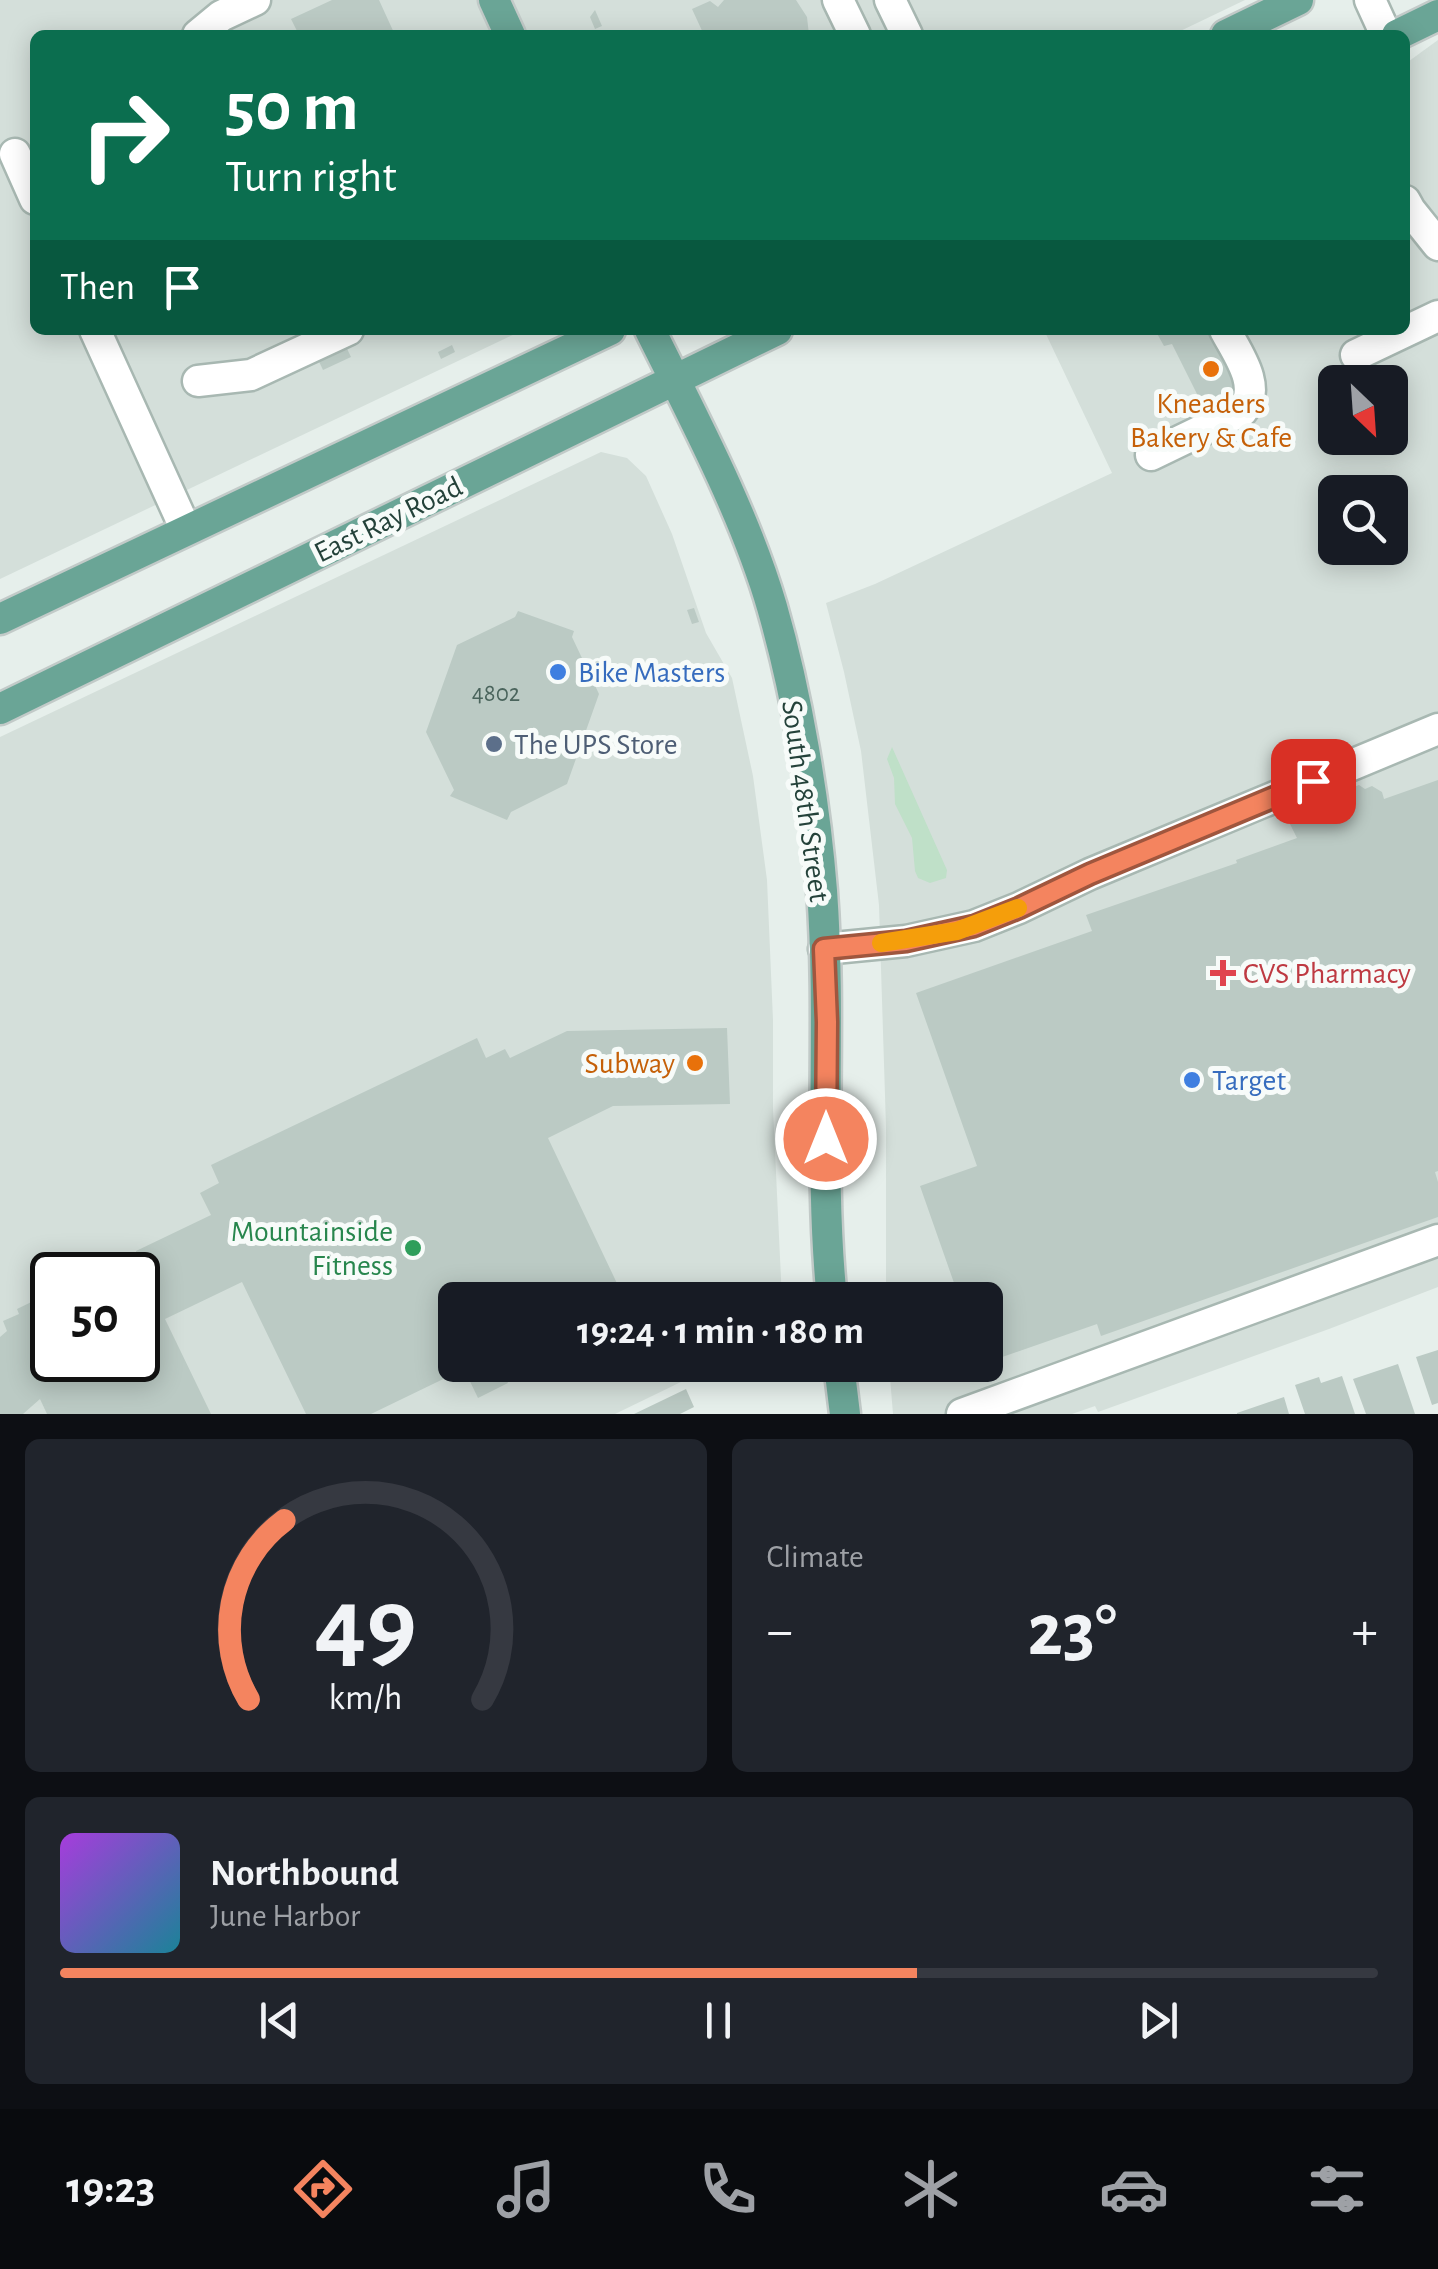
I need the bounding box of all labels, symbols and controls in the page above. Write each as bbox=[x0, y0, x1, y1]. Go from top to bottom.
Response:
icon: right bbox=[60, 70, 190, 200]
text: 50 m bbox=[225, 73, 359, 143]
text: Turn right bbox=[225, 155, 397, 200]
icon: arrive bbox=[155, 260, 210, 315]
text: Then bbox=[60, 269, 135, 307]
marker: Kneaders Bakery & Cafe bbox=[1200, 358, 1222, 380]
north arrow bbox=[1318, 365, 1408, 455]
map controls bbox=[1318, 365, 1408, 565]
place label: Kneaders Bakery & Cafe bbox=[1130, 389, 1292, 453]
street label: East Ray Road bbox=[310, 471, 467, 569]
button: search bbox=[1318, 475, 1408, 565]
place label: Bike Masters bbox=[578, 658, 725, 688]
marker: Bike Masters bbox=[547, 661, 569, 683]
house number: 4802 bbox=[472, 681, 520, 706]
street label: South 48th Street bbox=[776, 698, 834, 904]
place label: The UPS Store bbox=[514, 730, 678, 760]
marker: The UPS Store bbox=[483, 733, 505, 755]
pin bbox=[1271, 739, 1356, 824]
icon: arrive bbox=[1286, 754, 1341, 809]
place label: CVS Pharmacy bbox=[1243, 959, 1411, 989]
marker: CVS Pharmacy bbox=[1212, 962, 1234, 984]
place label: Subway bbox=[585, 1049, 675, 1079]
marker: Subway bbox=[684, 1052, 706, 1074]
place label: Target bbox=[1212, 1066, 1286, 1096]
marker: Target bbox=[1181, 1069, 1203, 1091]
position arrow bbox=[774, 1087, 878, 1191]
place label: Mountainside Fitness bbox=[231, 1217, 393, 1281]
marker: Mountainside Fitness bbox=[402, 1237, 424, 1259]
speed limit sign: 50 bbox=[30, 1252, 160, 1382]
text: 19:24 · 1 min · 180 m bbox=[577, 1313, 864, 1351]
text: Climate bbox=[767, 1541, 864, 1573]
text: 49 bbox=[314, 1574, 417, 1678]
text: 23° bbox=[1027, 1594, 1117, 1669]
text: − bbox=[767, 1604, 793, 1659]
text: + bbox=[1352, 1604, 1378, 1659]
text: km/h bbox=[329, 1680, 403, 1716]
text: Northbound bbox=[210, 1855, 399, 1893]
text: June Harbor bbox=[210, 1900, 360, 1932]
icon: previous bbox=[252, 1993, 307, 2048]
icon: pause bbox=[691, 1993, 746, 2048]
icon: next bbox=[1131, 1993, 1186, 2048]
icon: directions bbox=[288, 2154, 358, 2224]
icon: music bbox=[491, 2154, 561, 2224]
icon: phone bbox=[693, 2154, 763, 2224]
icon: climate bbox=[896, 2154, 966, 2224]
icon: car bbox=[1099, 2154, 1169, 2224]
icon: filters bbox=[1302, 2154, 1372, 2224]
text: 19:23 bbox=[66, 2166, 155, 2211]

